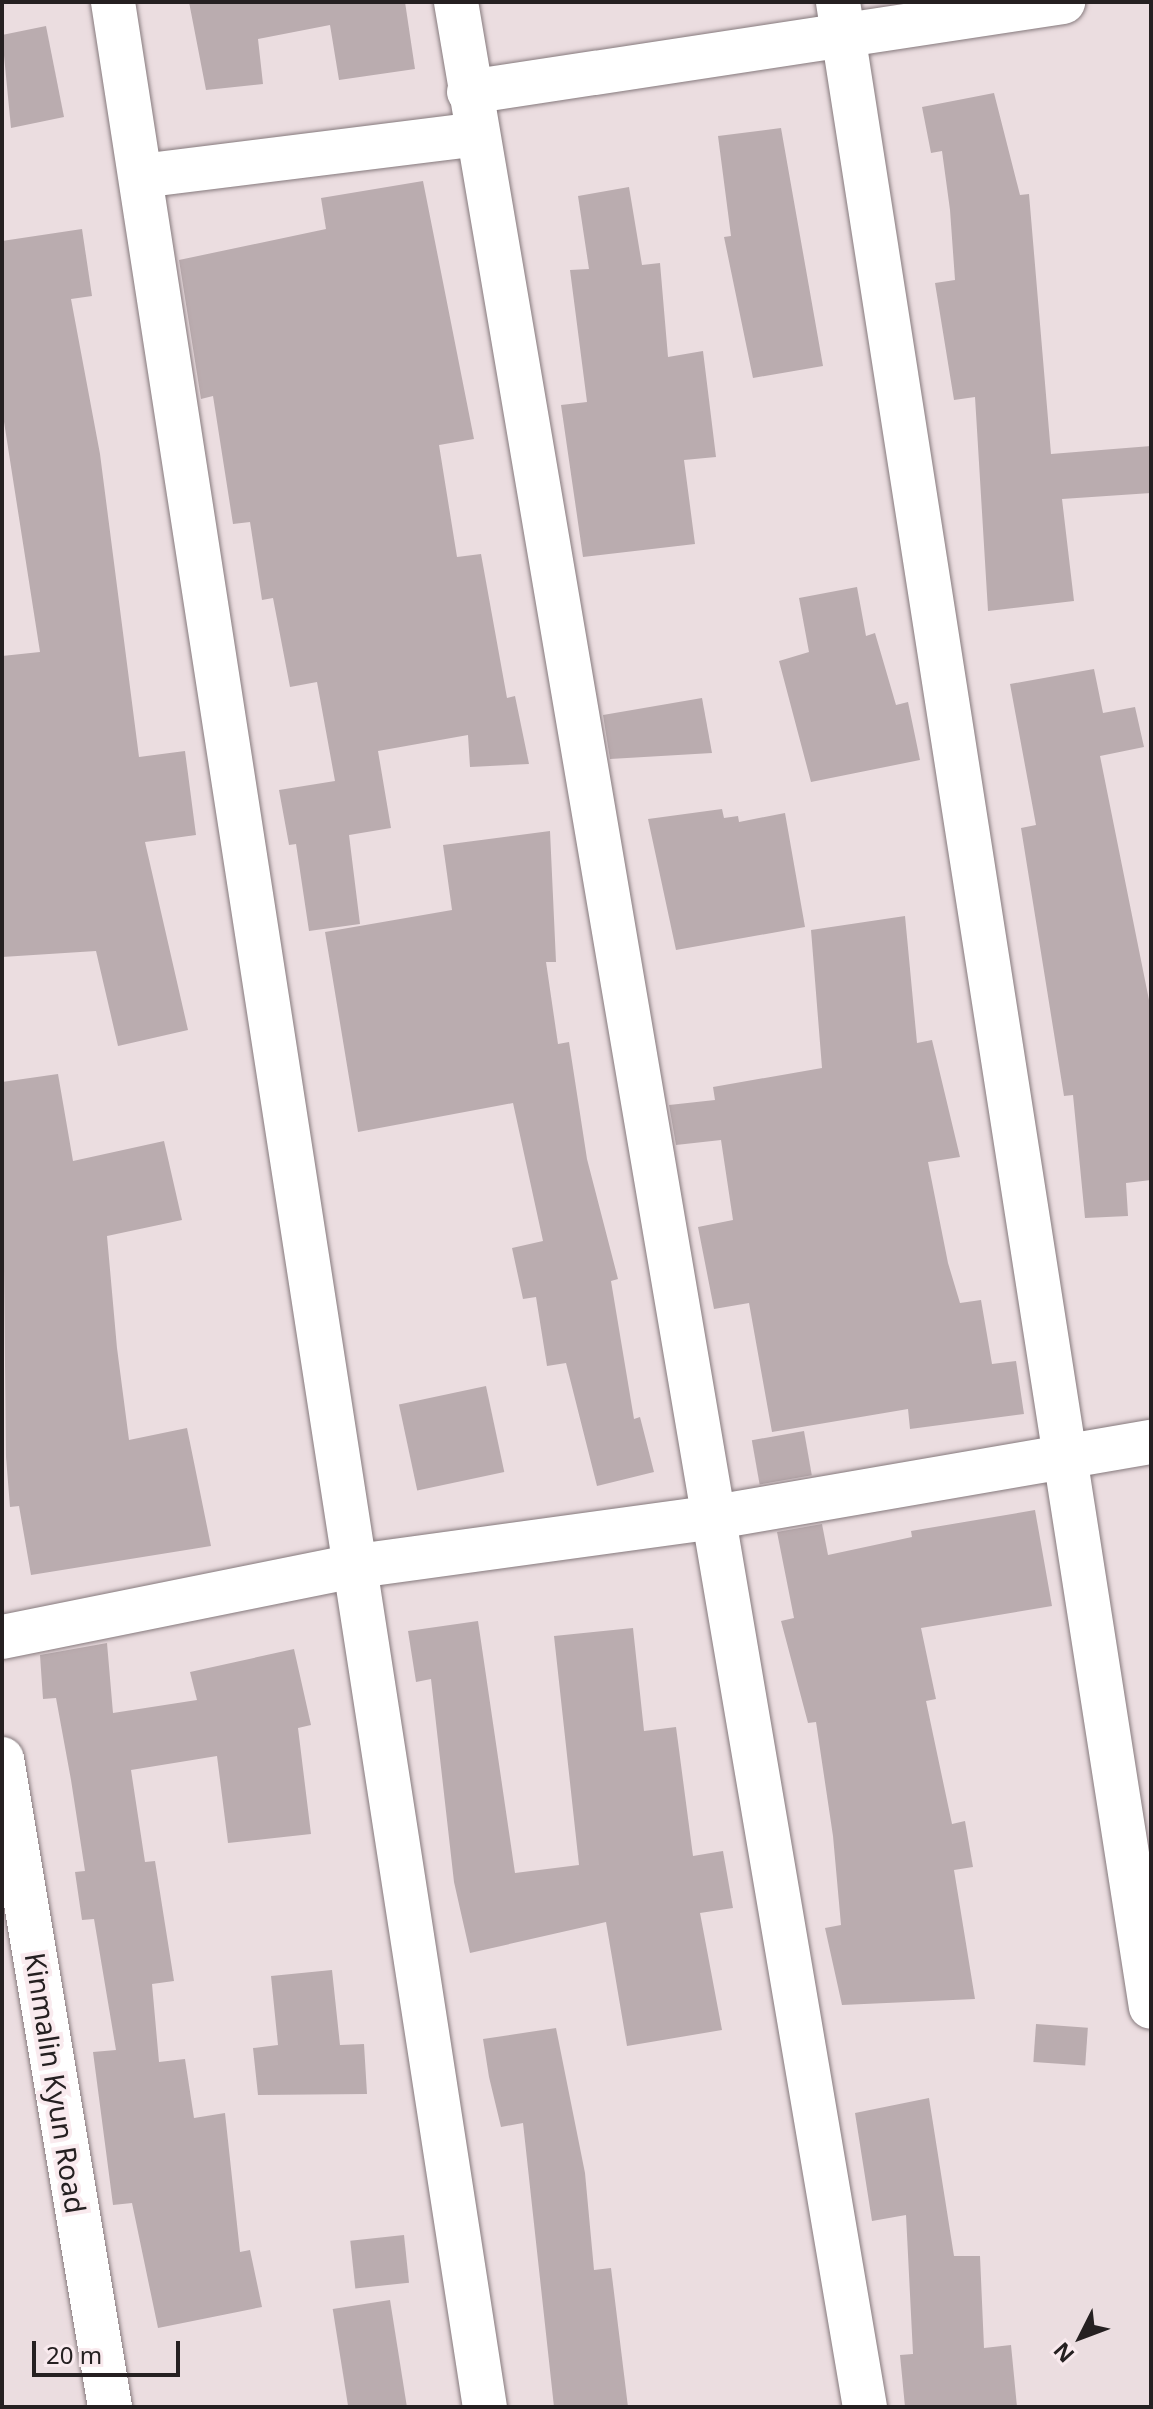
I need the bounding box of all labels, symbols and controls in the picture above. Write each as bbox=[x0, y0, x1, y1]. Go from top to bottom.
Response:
street label: Kinmalin Kyun Road bbox=[19, 1950, 93, 2216]
north arrow bbox=[1041, 2297, 1121, 2377]
scale bar bbox=[36, 2325, 184, 2375]
text: N bbox=[1046, 2336, 1080, 2370]
text: 20 m bbox=[46, 2338, 102, 2371]

